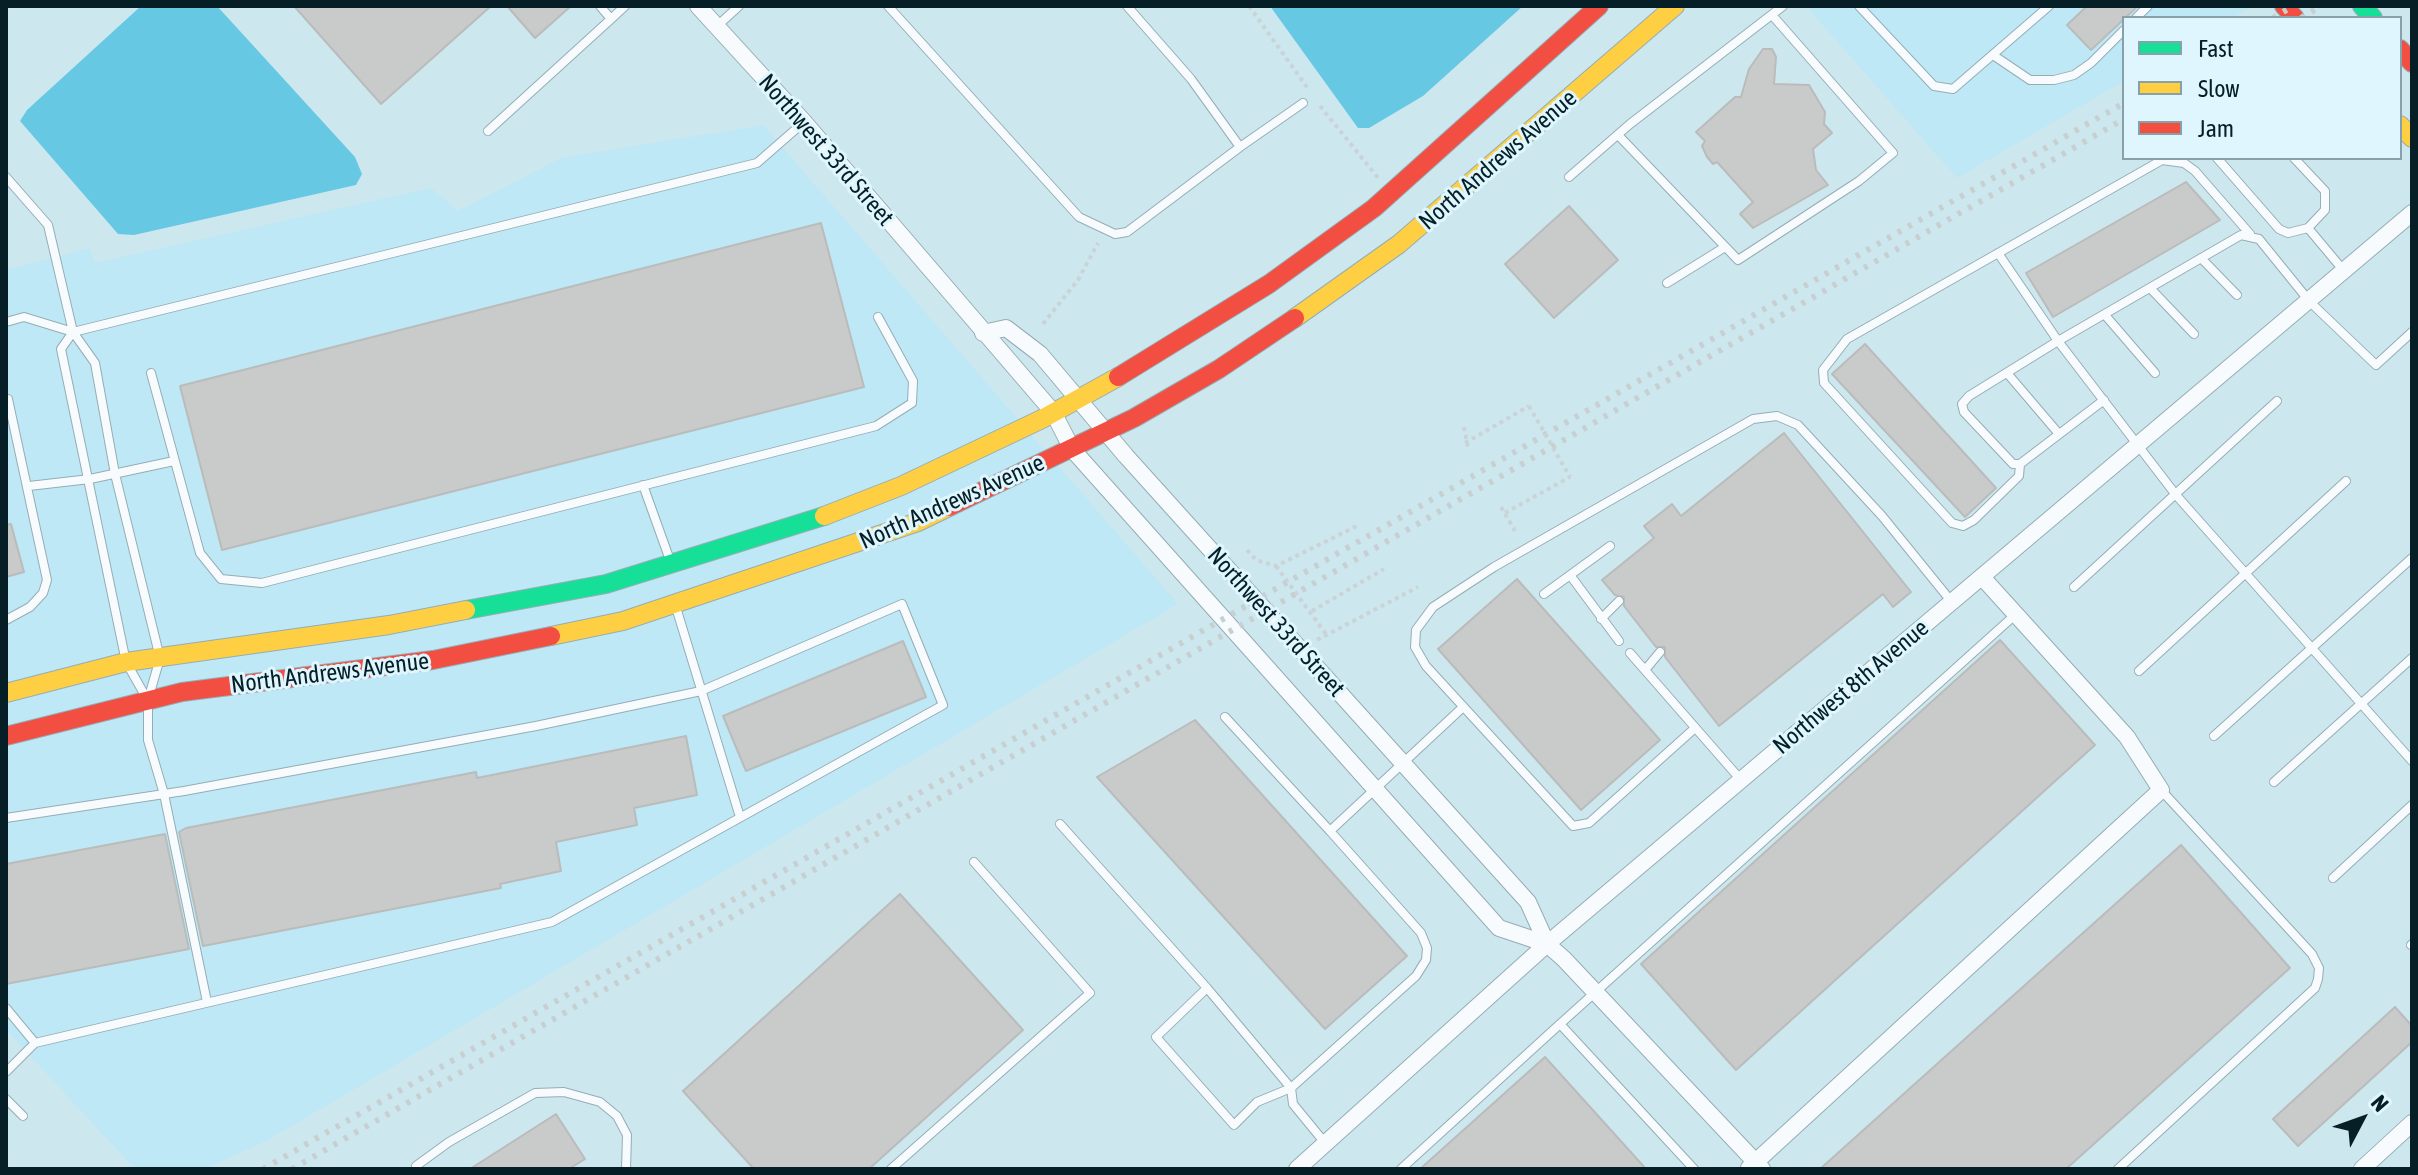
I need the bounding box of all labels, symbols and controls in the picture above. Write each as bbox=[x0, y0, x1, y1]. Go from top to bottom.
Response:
legend bbox=[2122, 16, 2402, 160]
text: Fast bbox=[2198, 35, 2234, 62]
street label: Northwest 33rd Street bbox=[752, 68, 900, 232]
text: Slow bbox=[2198, 75, 2240, 102]
street label: North Andrews Avenue bbox=[1413, 84, 1583, 236]
text: Jam bbox=[2198, 115, 2234, 142]
street label: North Andrews Avenue bbox=[855, 448, 1049, 556]
street label: Northwest 33rd Street bbox=[1201, 541, 1351, 703]
street label: Northwest 8th Avenue bbox=[1767, 614, 1935, 760]
street label: North Andrews Avenue bbox=[229, 647, 431, 699]
north arrow bbox=[2322, 1079, 2402, 1159]
text: N bbox=[2366, 1090, 2394, 1117]

